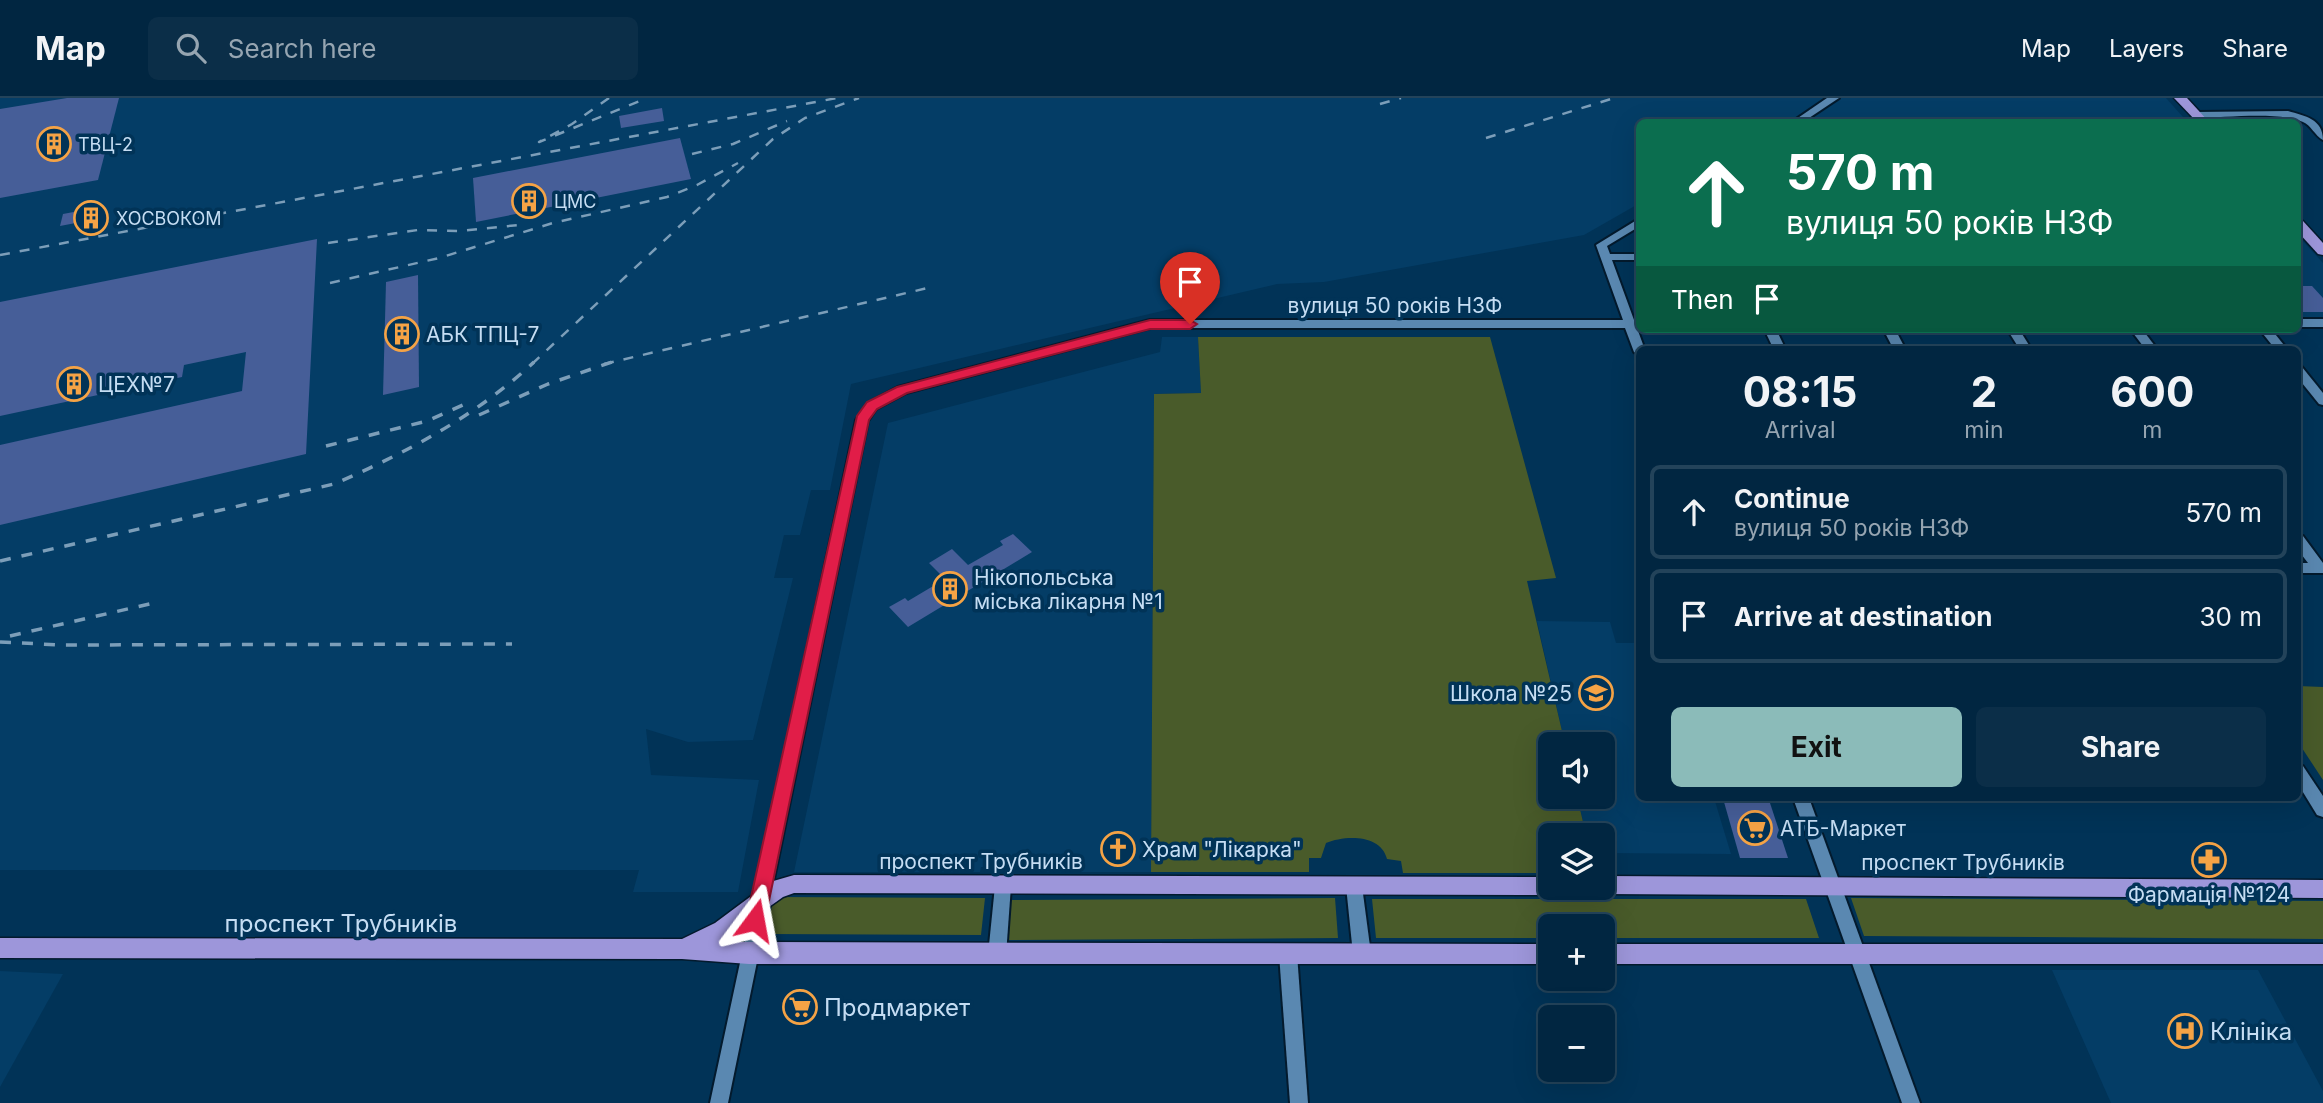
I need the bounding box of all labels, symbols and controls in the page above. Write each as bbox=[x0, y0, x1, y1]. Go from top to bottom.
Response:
search box bbox=[148, 17, 638, 80]
text: Map bbox=[35, 28, 106, 68]
icon: search bbox=[172, 29, 210, 67]
text: Search here bbox=[228, 33, 376, 64]
text: Map bbox=[2021, 34, 2071, 63]
text: Layers bbox=[2109, 34, 2184, 63]
text: Share bbox=[2222, 34, 2288, 63]
building icon: ТВЦ-2 bbox=[35, 125, 73, 163]
place label: ТВЦ-2 bbox=[78, 134, 133, 155]
text: 570 m bbox=[1786, 143, 1934, 202]
icon: ahead bbox=[1671, 147, 1762, 238]
building icon: ЦМС bbox=[510, 182, 548, 220]
place label: ЦМС bbox=[554, 191, 596, 212]
building icon: ХОСВОКОМ bbox=[72, 199, 110, 237]
text: вулиця 50 років НЗФ bbox=[1786, 203, 2113, 242]
place label: ХОСВОКОМ bbox=[116, 208, 222, 229]
pin bbox=[1160, 252, 1220, 324]
icon: arrive bbox=[1171, 263, 1209, 301]
icon: arrive bbox=[1748, 280, 1786, 318]
text: Then bbox=[1671, 284, 1734, 315]
street label: вулиця 50 років НЗФ bbox=[1288, 293, 1502, 318]
building icon: АБК ТПЦ-7 bbox=[383, 315, 421, 353]
place label: АБК ТПЦ-7 bbox=[426, 322, 539, 347]
building icon: ЦЕХ№7 bbox=[55, 365, 93, 403]
text: 08:15 bbox=[1743, 366, 1857, 417]
text: 2 bbox=[1971, 366, 1997, 417]
text: 600 bbox=[2110, 366, 2194, 417]
place label: ЦЕХ№7 bbox=[98, 372, 175, 397]
text: Arrival bbox=[1765, 416, 1835, 444]
text: min bbox=[1964, 416, 2004, 444]
text: m bbox=[2142, 416, 2162, 444]
text: Continue bbox=[1734, 483, 1850, 514]
icon: ahead bbox=[1675, 493, 1713, 531]
text: 570 m bbox=[2185, 497, 2262, 528]
text: вулиця 50 років НЗФ bbox=[1734, 514, 1969, 542]
place label: Нікопольська міська лікарня №1 bbox=[974, 565, 1163, 614]
building icon: Нікопольська міська лікарня №1 bbox=[931, 570, 969, 608]
icon: arrive bbox=[1675, 597, 1713, 635]
text: Arrive at destination bbox=[1734, 601, 1993, 632]
text: 30 m bbox=[2199, 601, 2262, 632]
school or university icon: Школа №25 bbox=[1577, 674, 1615, 712]
place label: Школа №25 bbox=[1450, 681, 1572, 706]
button: Exit bbox=[1671, 707, 1962, 787]
button: Share bbox=[1976, 707, 2266, 787]
map controls bbox=[1538, 732, 1615, 1082]
button: sound bbox=[1538, 732, 1615, 809]
supermarket icon: АТБ-Маркет bbox=[1736, 809, 1774, 847]
place label: АТБ-Маркет bbox=[1780, 816, 1906, 841]
button: layers bbox=[1538, 823, 1615, 900]
church icon: Храм "Лікарка" bbox=[1099, 830, 1137, 868]
place label: Храм "Лікарка" bbox=[1142, 837, 1302, 862]
pharmacy icon: Фармація №124 bbox=[2190, 841, 2228, 879]
street label: проспект Трубників bbox=[879, 849, 1083, 874]
street label: проспект Трубників bbox=[1861, 850, 2065, 875]
place label: Фармація №124 bbox=[2128, 882, 2290, 907]
position arrow bbox=[718, 883, 792, 957]
street label: проспект Трубників bbox=[225, 909, 457, 938]
button: + bbox=[1538, 914, 1615, 991]
supermarket icon: Продмаркет bbox=[781, 988, 819, 1026]
place label: Продмаркет bbox=[824, 993, 970, 1022]
button: − bbox=[1538, 1005, 1615, 1082]
hospital icon: Клініка bbox=[2166, 1012, 2204, 1050]
place label: Клініка bbox=[2210, 1017, 2292, 1046]

